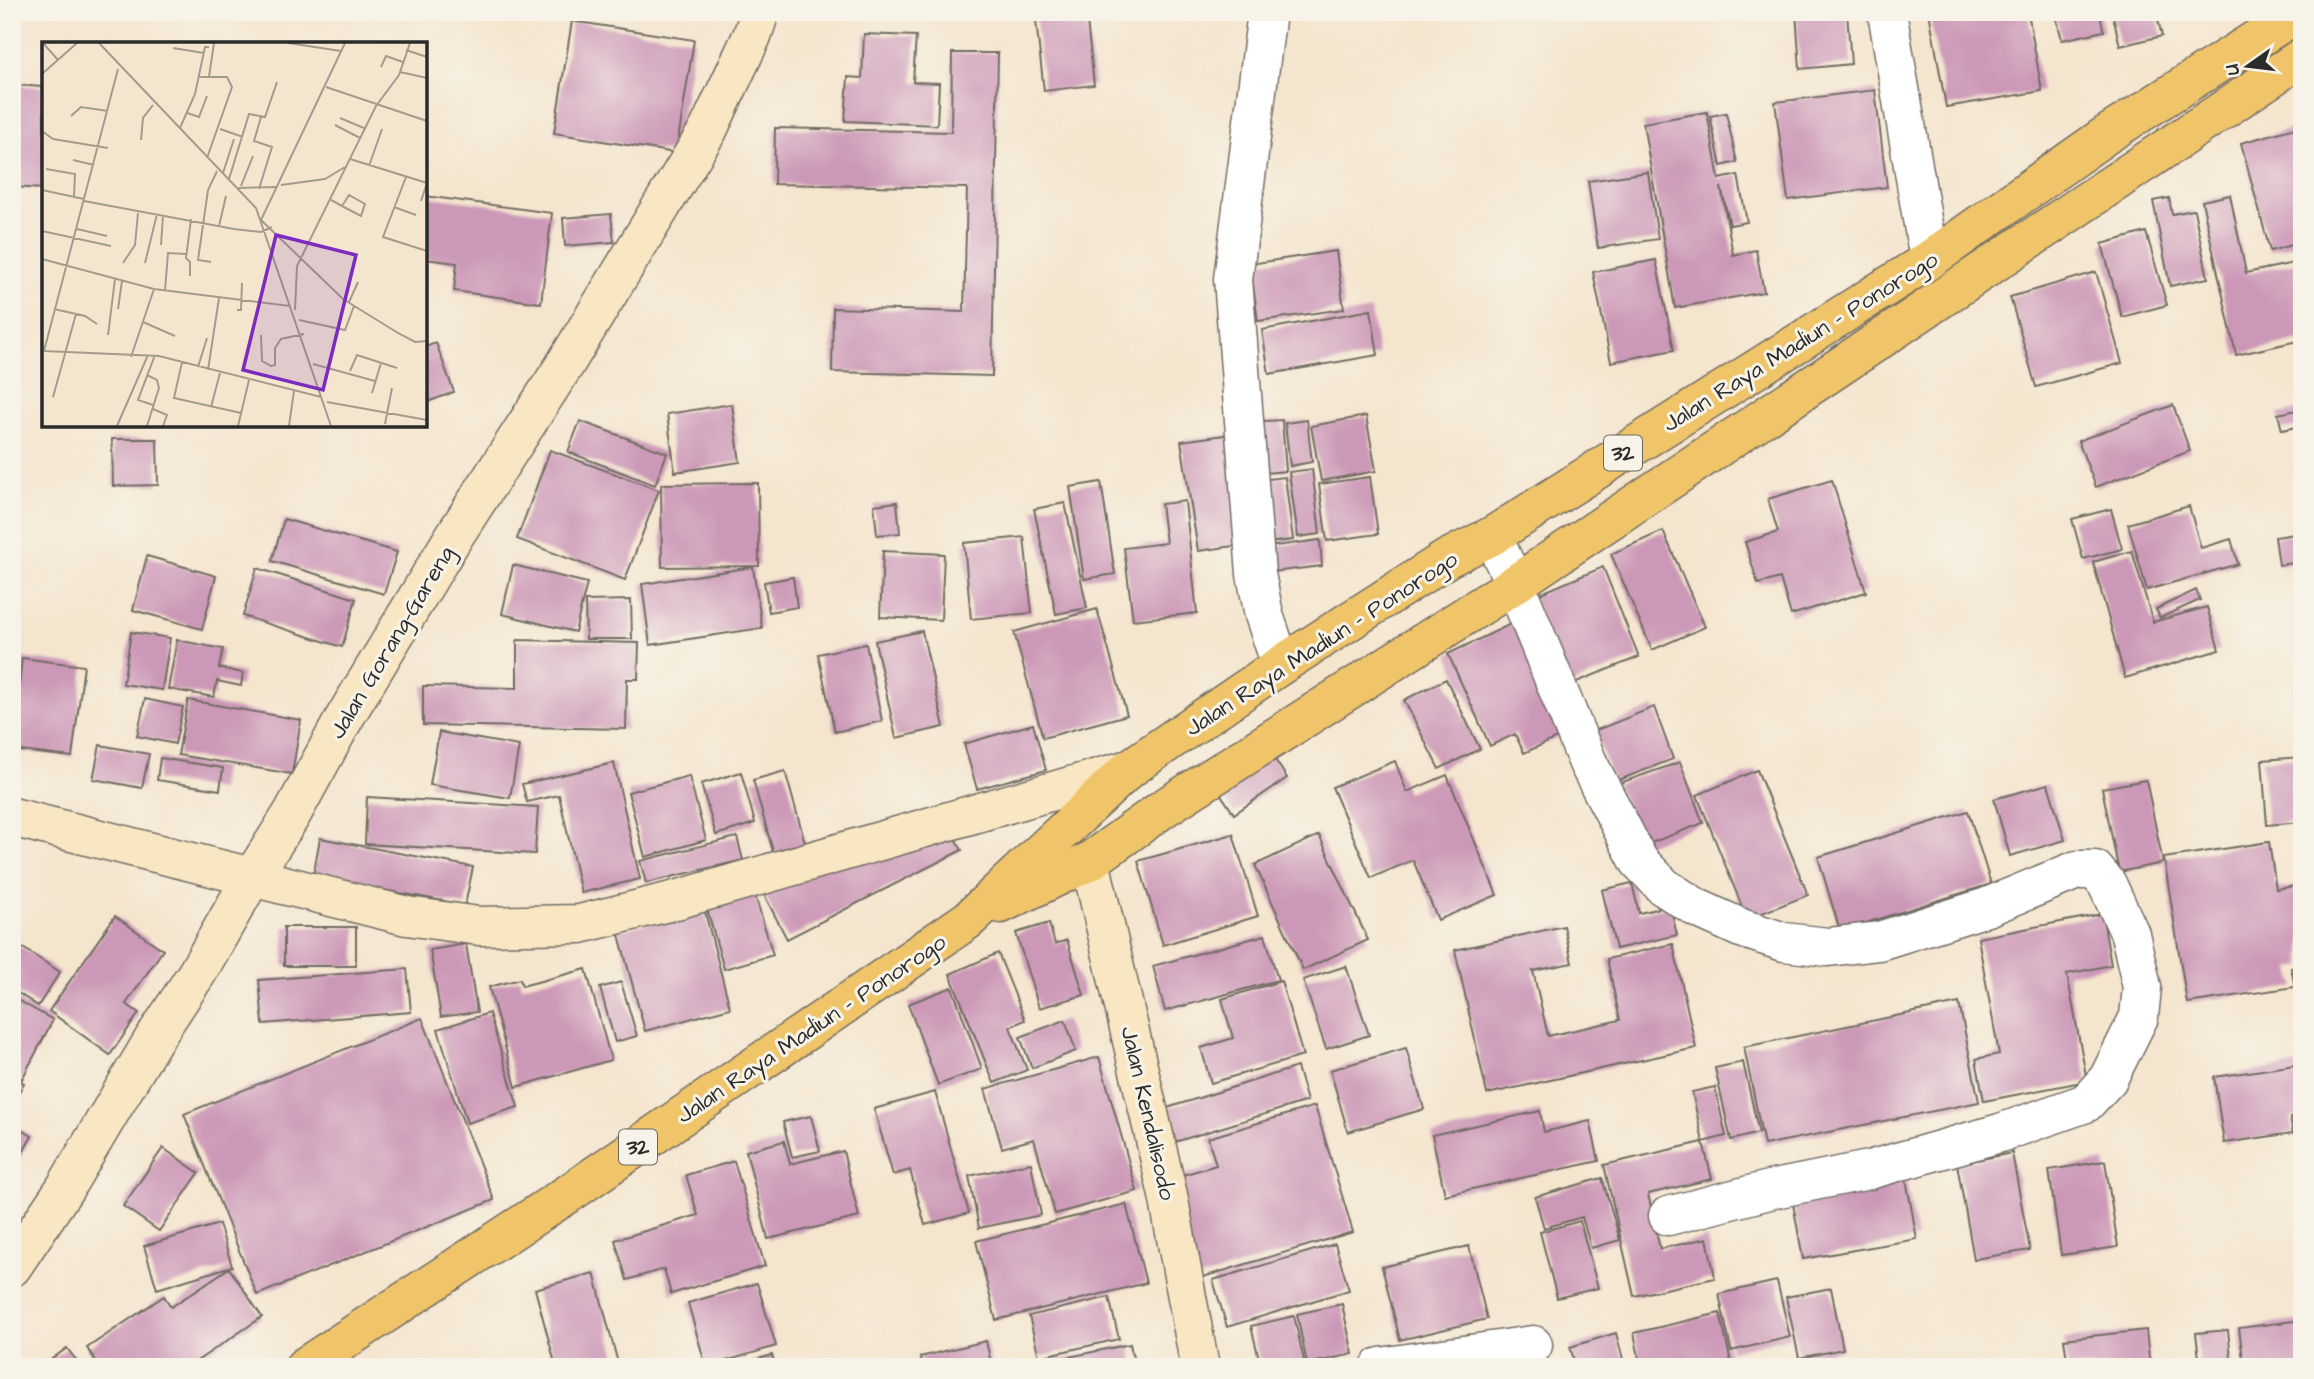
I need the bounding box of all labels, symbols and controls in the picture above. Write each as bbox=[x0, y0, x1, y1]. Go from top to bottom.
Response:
north arrow bbox=[2212, 32, 2282, 102]
inset map bbox=[42, 42, 427, 427]
text: U bbox=[2218, 61, 2247, 78]
street label: Jalan Raya Madiun - Ponorogo bbox=[1657, 244, 1945, 441]
road number: 32 bbox=[1604, 435, 1642, 470]
street label: Jalan Gorang-Gareng bbox=[322, 540, 463, 745]
street label: Jalan Raya Madiun - Ponorogo bbox=[1179, 544, 1465, 745]
street label: Jalan Raya Madiun - Ponorogo bbox=[670, 926, 953, 1132]
street label: Jalan Kendalisodo bbox=[1112, 1023, 1184, 1203]
road number: 32 bbox=[619, 1130, 657, 1164]

